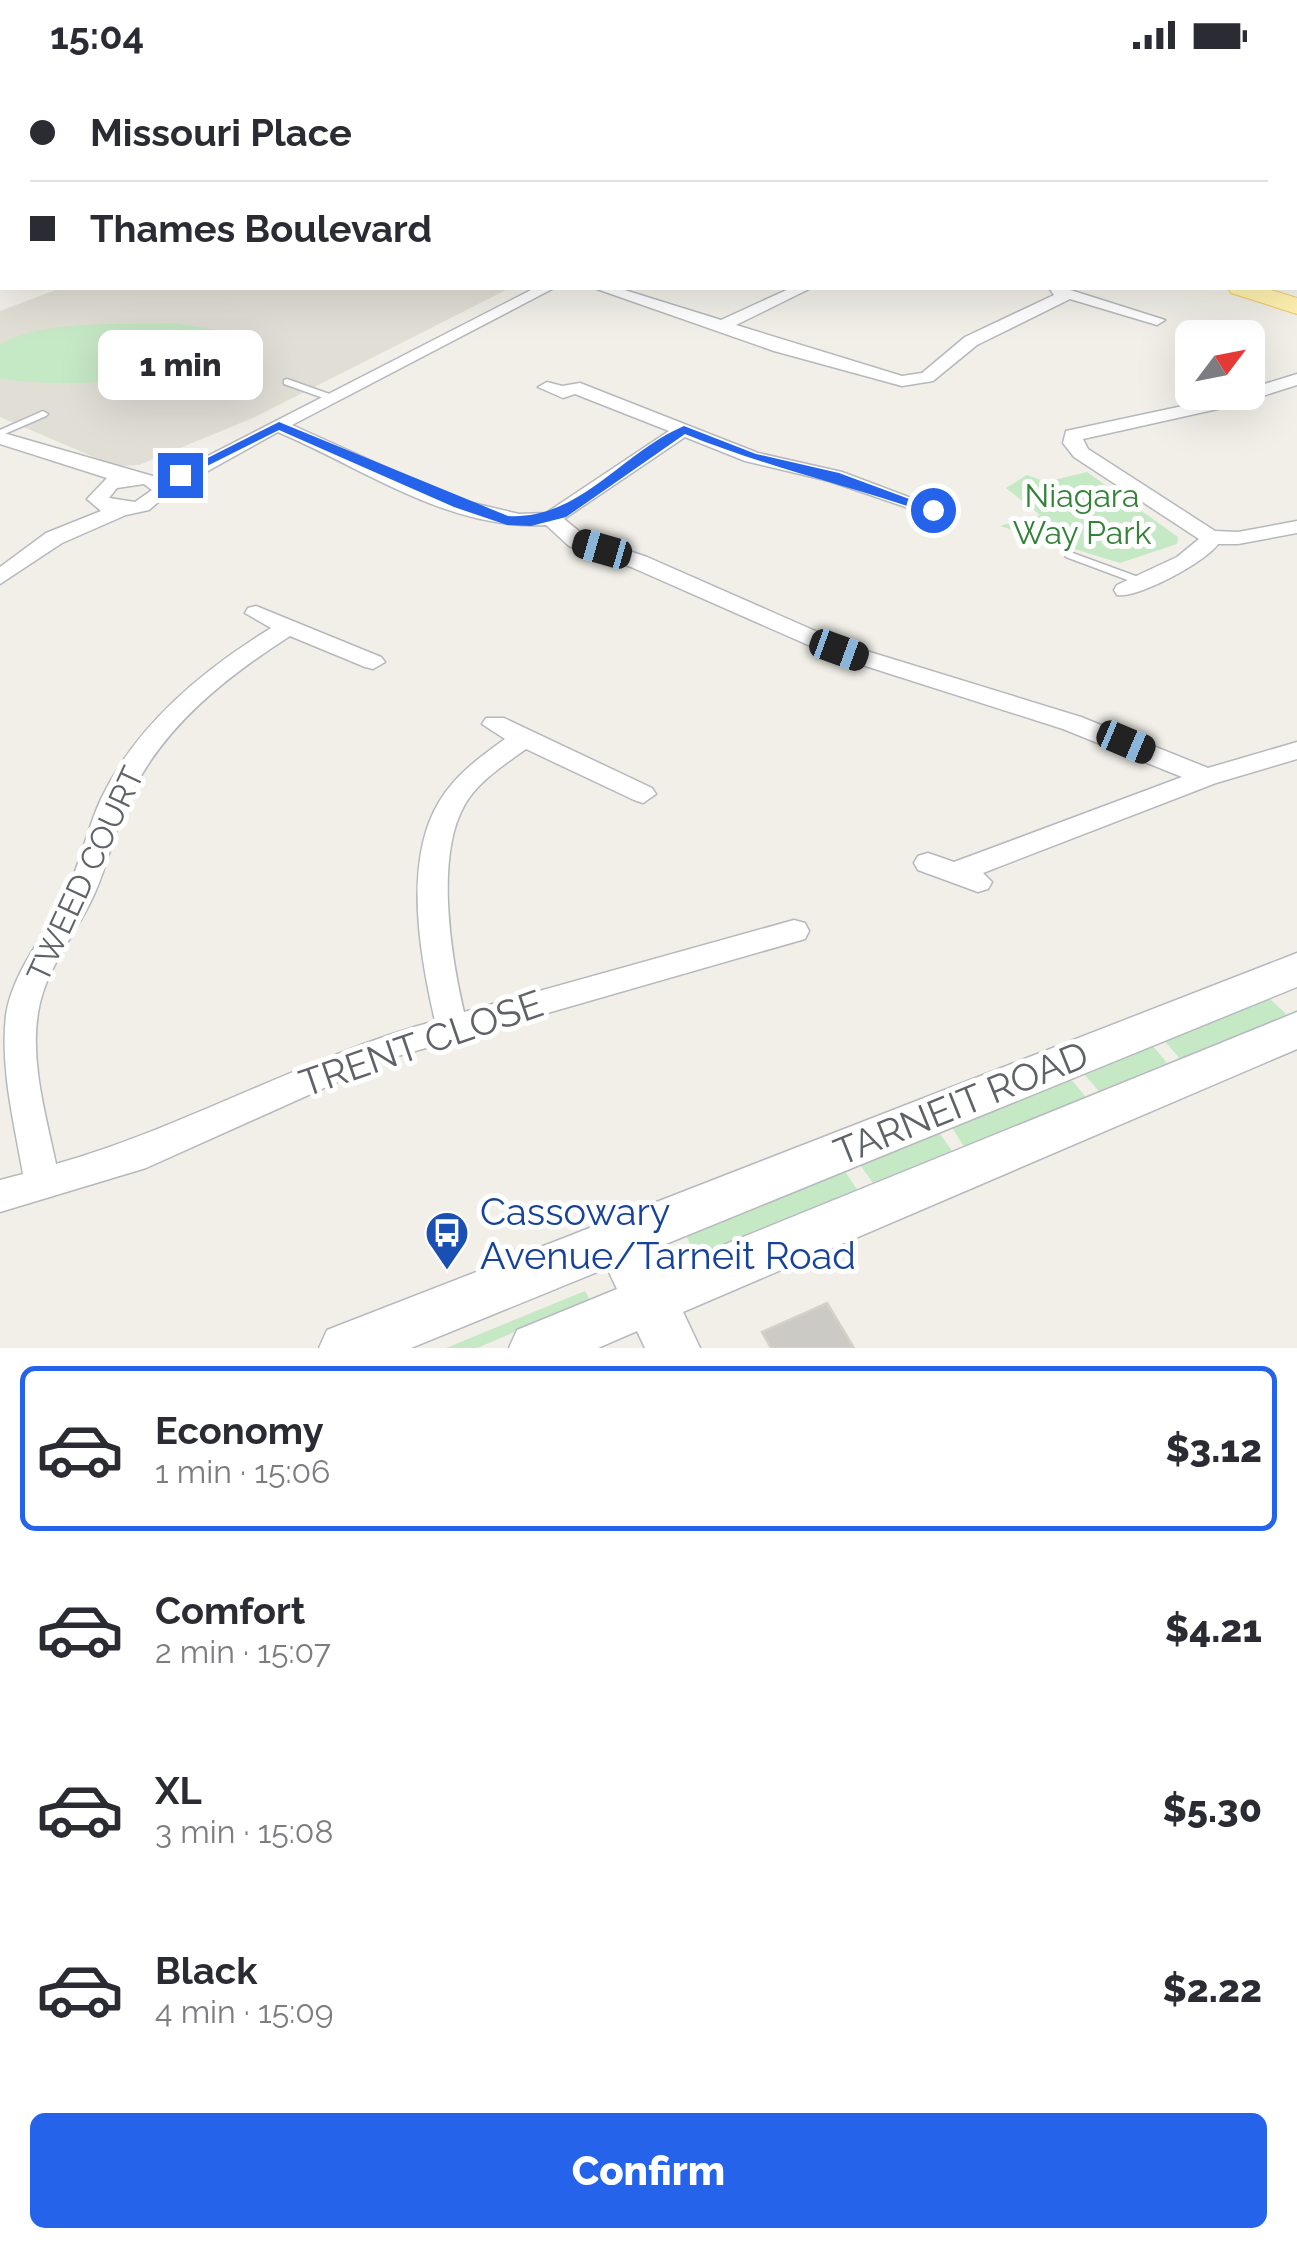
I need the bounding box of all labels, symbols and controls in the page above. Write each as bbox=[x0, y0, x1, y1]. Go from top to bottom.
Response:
text: 15:04 bbox=[50, 13, 144, 58]
text: Missouri Place bbox=[90, 110, 352, 155]
text: Thames Boulevard bbox=[90, 206, 432, 251]
north arrow bbox=[1175, 320, 1265, 410]
map controls bbox=[1175, 320, 1265, 410]
callout: 1 min bbox=[98, 330, 262, 400]
text: 1 min bbox=[139, 346, 222, 383]
route end bbox=[158, 453, 203, 498]
park label: Niagara Way Park bbox=[1013, 477, 1151, 551]
route start bbox=[911, 488, 956, 533]
car bbox=[569, 526, 635, 572]
car bbox=[806, 626, 872, 674]
car bbox=[1093, 716, 1159, 768]
street label: TWEED COURT bbox=[19, 761, 151, 987]
street label: TRENT CLOSE bbox=[294, 980, 548, 1106]
street label: TARNEIT ROAD bbox=[827, 1032, 1095, 1174]
place label: Cassowary Avenue/Tarneit Road bbox=[480, 1189, 856, 1278]
bus stop icon: Cassowary Avenue/Tarneit Road bbox=[424, 1210, 470, 1271]
icon: car bbox=[35, 1404, 125, 1494]
text: Economy bbox=[155, 1408, 324, 1453]
text: $3.12 bbox=[1166, 1426, 1262, 1471]
text: 1 min · 15:06 bbox=[155, 1453, 330, 1490]
icon: car bbox=[35, 1584, 125, 1674]
text: Comfort bbox=[155, 1588, 305, 1633]
text: $4.21 bbox=[1165, 1606, 1262, 1651]
text: 2 min · 15:07 bbox=[155, 1633, 331, 1670]
icon: car bbox=[35, 1764, 125, 1854]
text: XL bbox=[155, 1768, 202, 1813]
text: $5.30 bbox=[1162, 1786, 1262, 1831]
text: 3 min · 15:08 bbox=[155, 1813, 333, 1850]
icon: car bbox=[35, 1944, 125, 2034]
text: Black bbox=[155, 1948, 257, 1993]
text: $2.22 bbox=[1162, 1966, 1262, 2011]
text: 4 min · 15:09 bbox=[155, 1993, 334, 2030]
button: Confirm bbox=[30, 2113, 1267, 2228]

